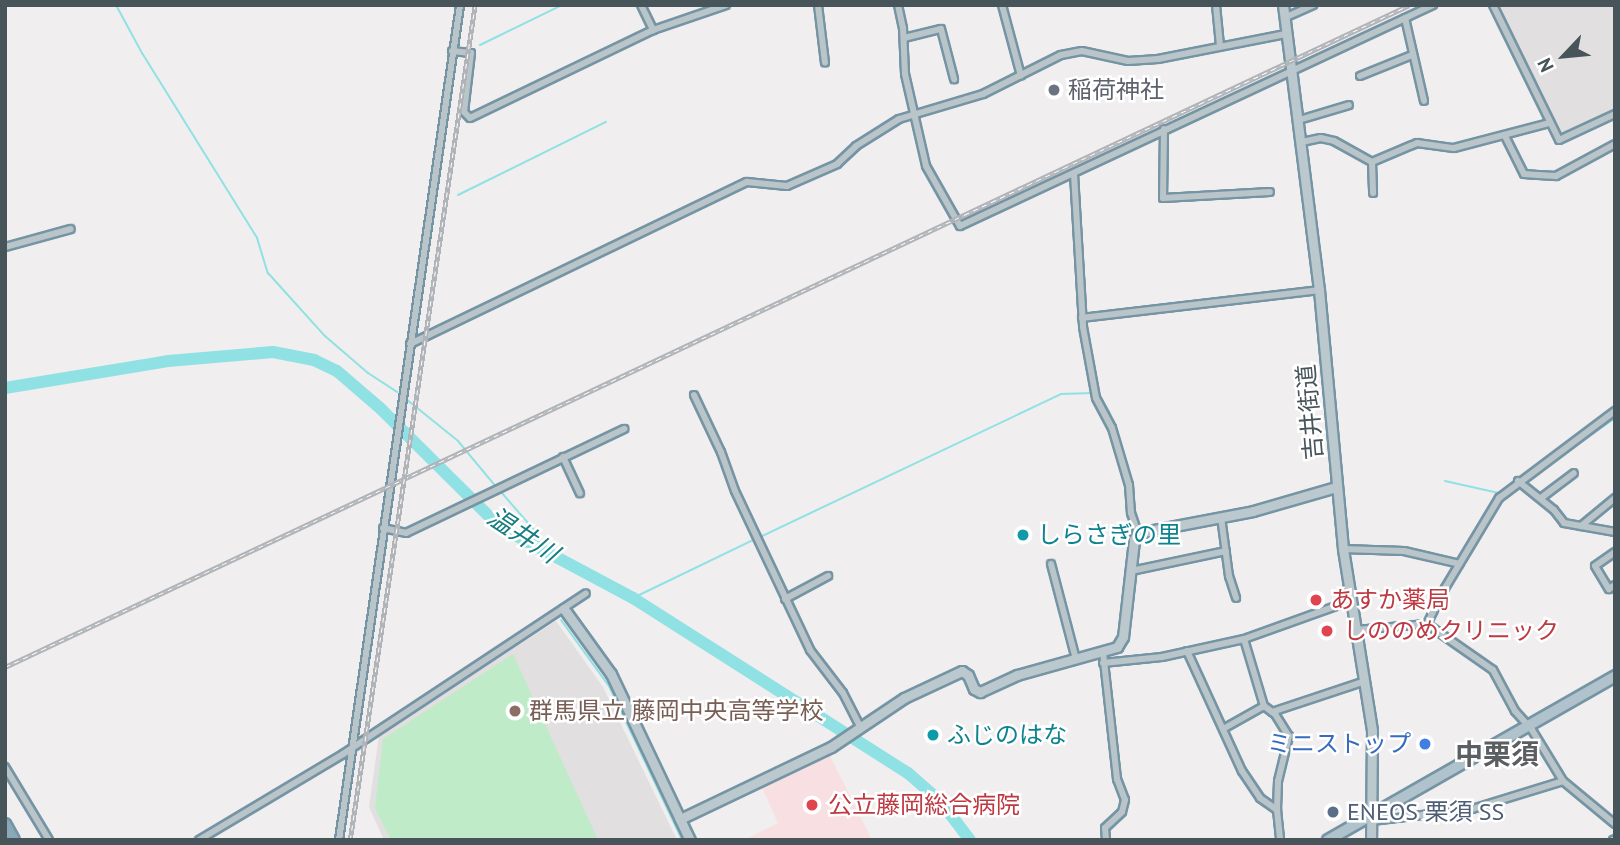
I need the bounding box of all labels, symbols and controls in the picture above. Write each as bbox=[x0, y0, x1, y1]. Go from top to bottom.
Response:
north arrow bbox=[1529, 21, 1599, 91]
text: N bbox=[1532, 54, 1559, 76]
place label: 稲荷神社 bbox=[1068, 76, 1164, 104]
marker: 稲荷神社 bbox=[1046, 82, 1062, 98]
street label: 吉井街道 bbox=[1291, 363, 1329, 461]
water label: 温井川 bbox=[482, 501, 564, 569]
place label: しらさぎの里 bbox=[1037, 521, 1181, 549]
marker: しらさぎの里 bbox=[1015, 527, 1031, 543]
place label: あすか薬局 bbox=[1330, 586, 1450, 614]
marker: あすか薬局 bbox=[1308, 592, 1324, 608]
place label: しののめクリニック bbox=[1343, 617, 1559, 645]
marker: しののめクリニック bbox=[1317, 621, 1337, 641]
place label: 群馬県立 藤岡中央高等学校 bbox=[529, 697, 823, 725]
marker: 群馬県立 藤岡中央高等学校 bbox=[507, 703, 523, 719]
place label: ふじのはな bbox=[947, 721, 1067, 749]
marker: ふじのはな bbox=[925, 727, 941, 743]
place label: ミニストップ bbox=[1267, 730, 1411, 758]
marker: ミニストップ bbox=[1417, 736, 1433, 752]
district label: 中栗須 bbox=[1455, 737, 1539, 771]
place label: 公立藤岡総合病院 bbox=[828, 791, 1020, 819]
marker: 公立藤岡総合病院 bbox=[802, 795, 822, 815]
place label: ENEOS 栗須 SS bbox=[1347, 798, 1504, 826]
marker: ENEOS 栗須 SS bbox=[1325, 804, 1341, 820]

